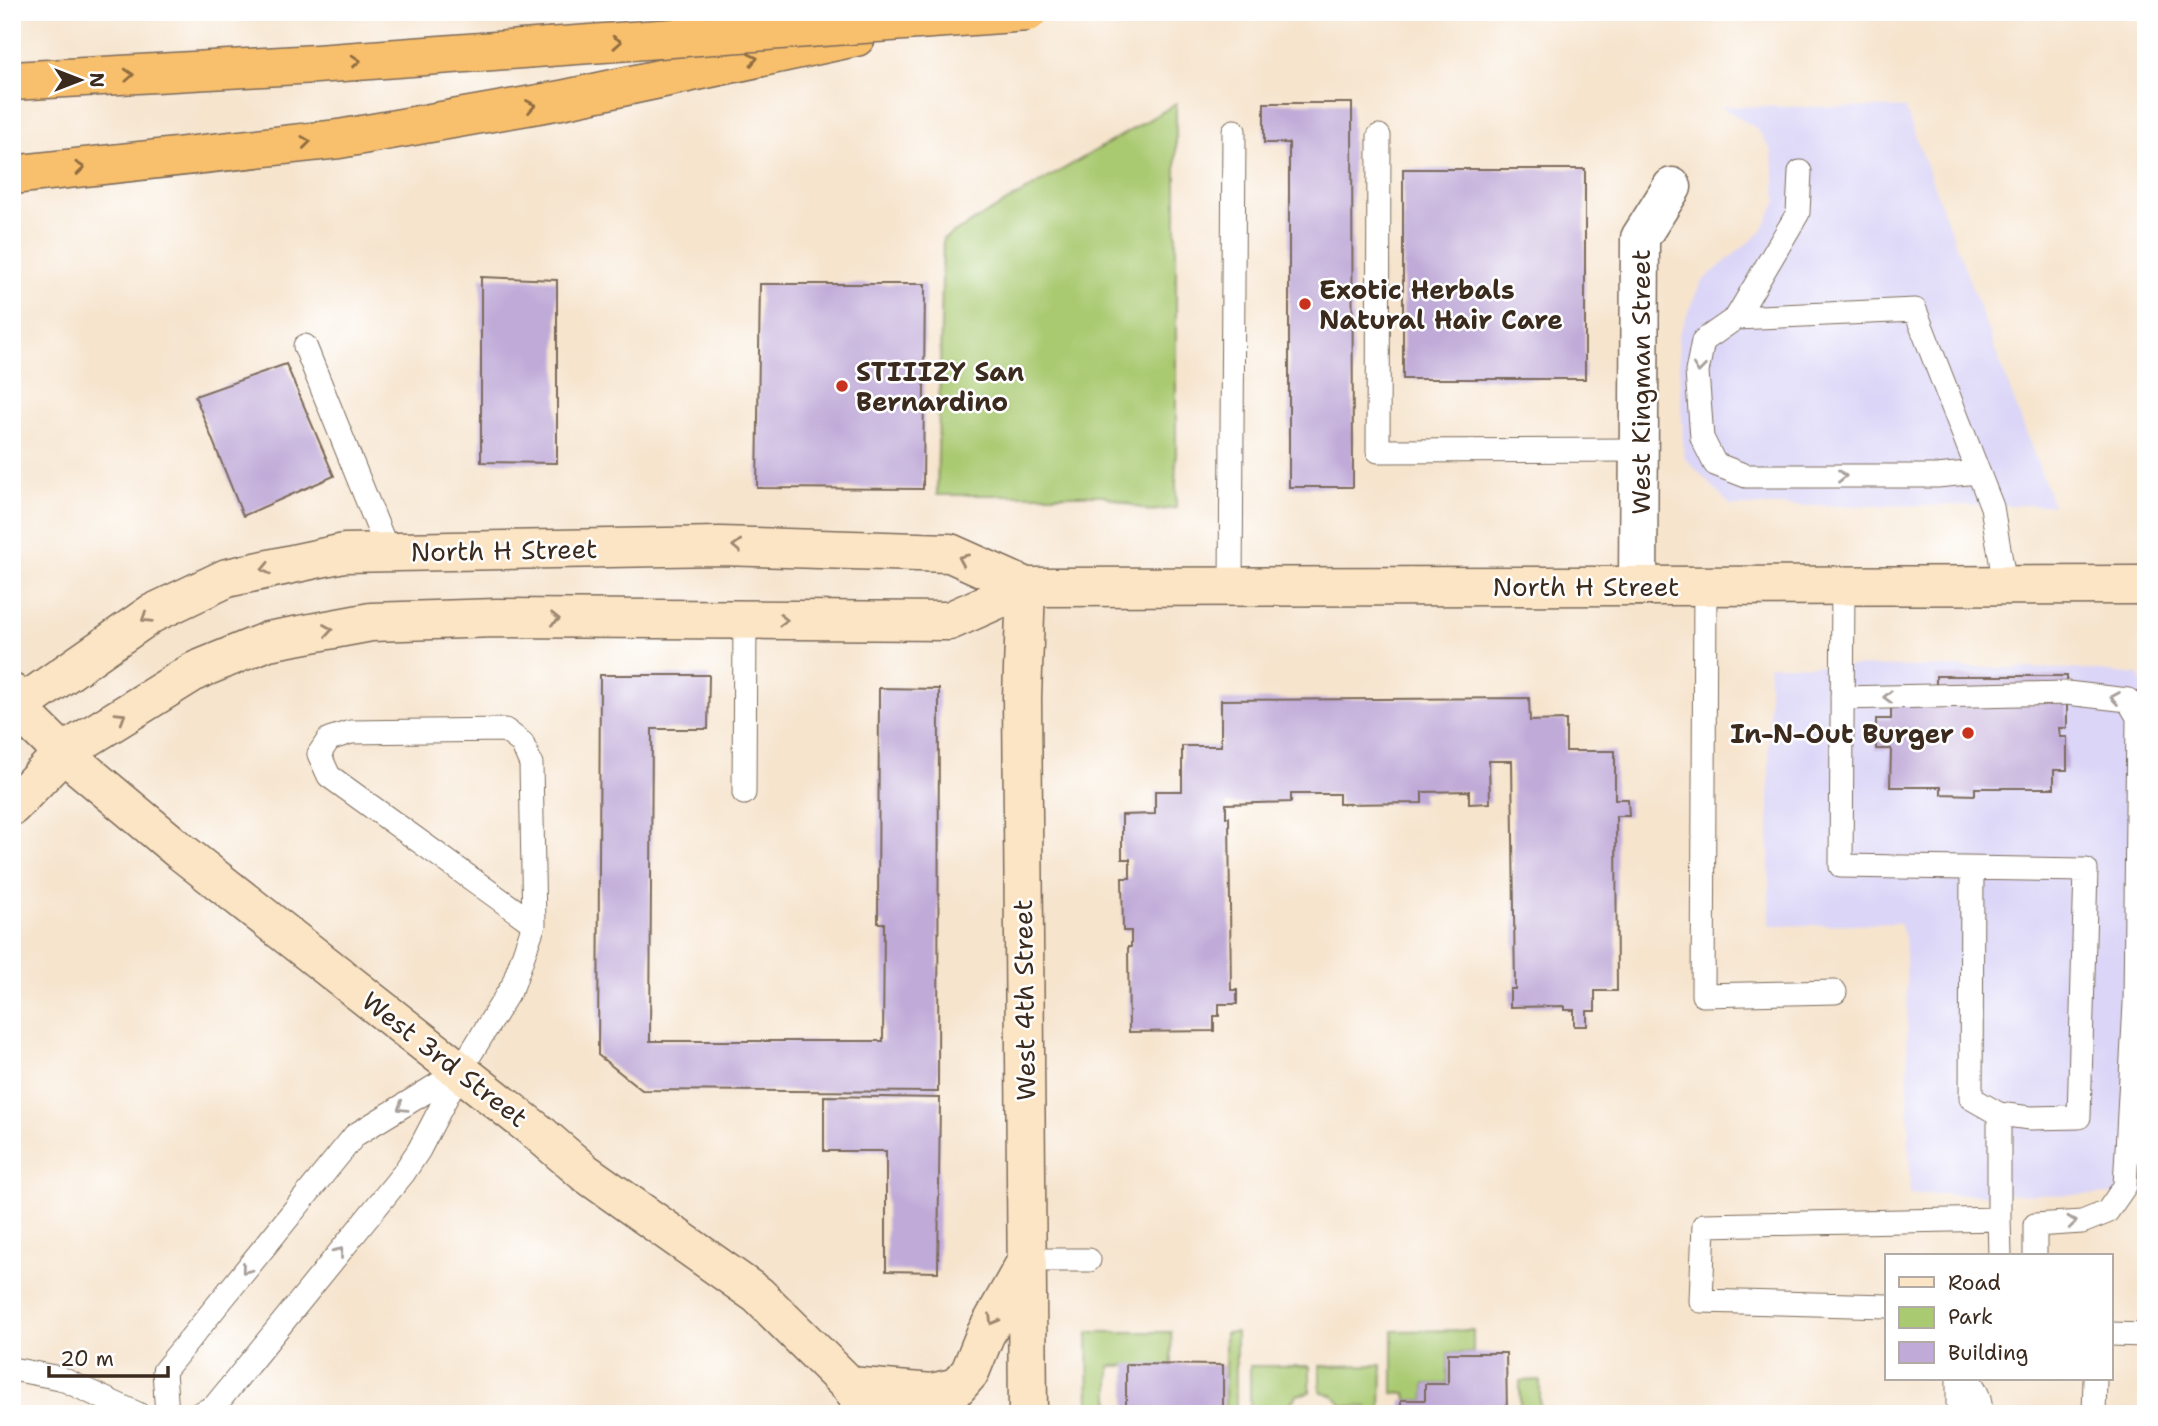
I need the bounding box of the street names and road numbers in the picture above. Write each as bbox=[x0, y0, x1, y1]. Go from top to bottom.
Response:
street label: West Kingman Street bbox=[1623, 249, 1658, 515]
street label: North H Street bbox=[410, 531, 598, 569]
street label: North H Street bbox=[1493, 569, 1679, 604]
street label: West 4th Street bbox=[1005, 899, 1043, 1101]
street label: West 3rd Street bbox=[355, 983, 535, 1135]

